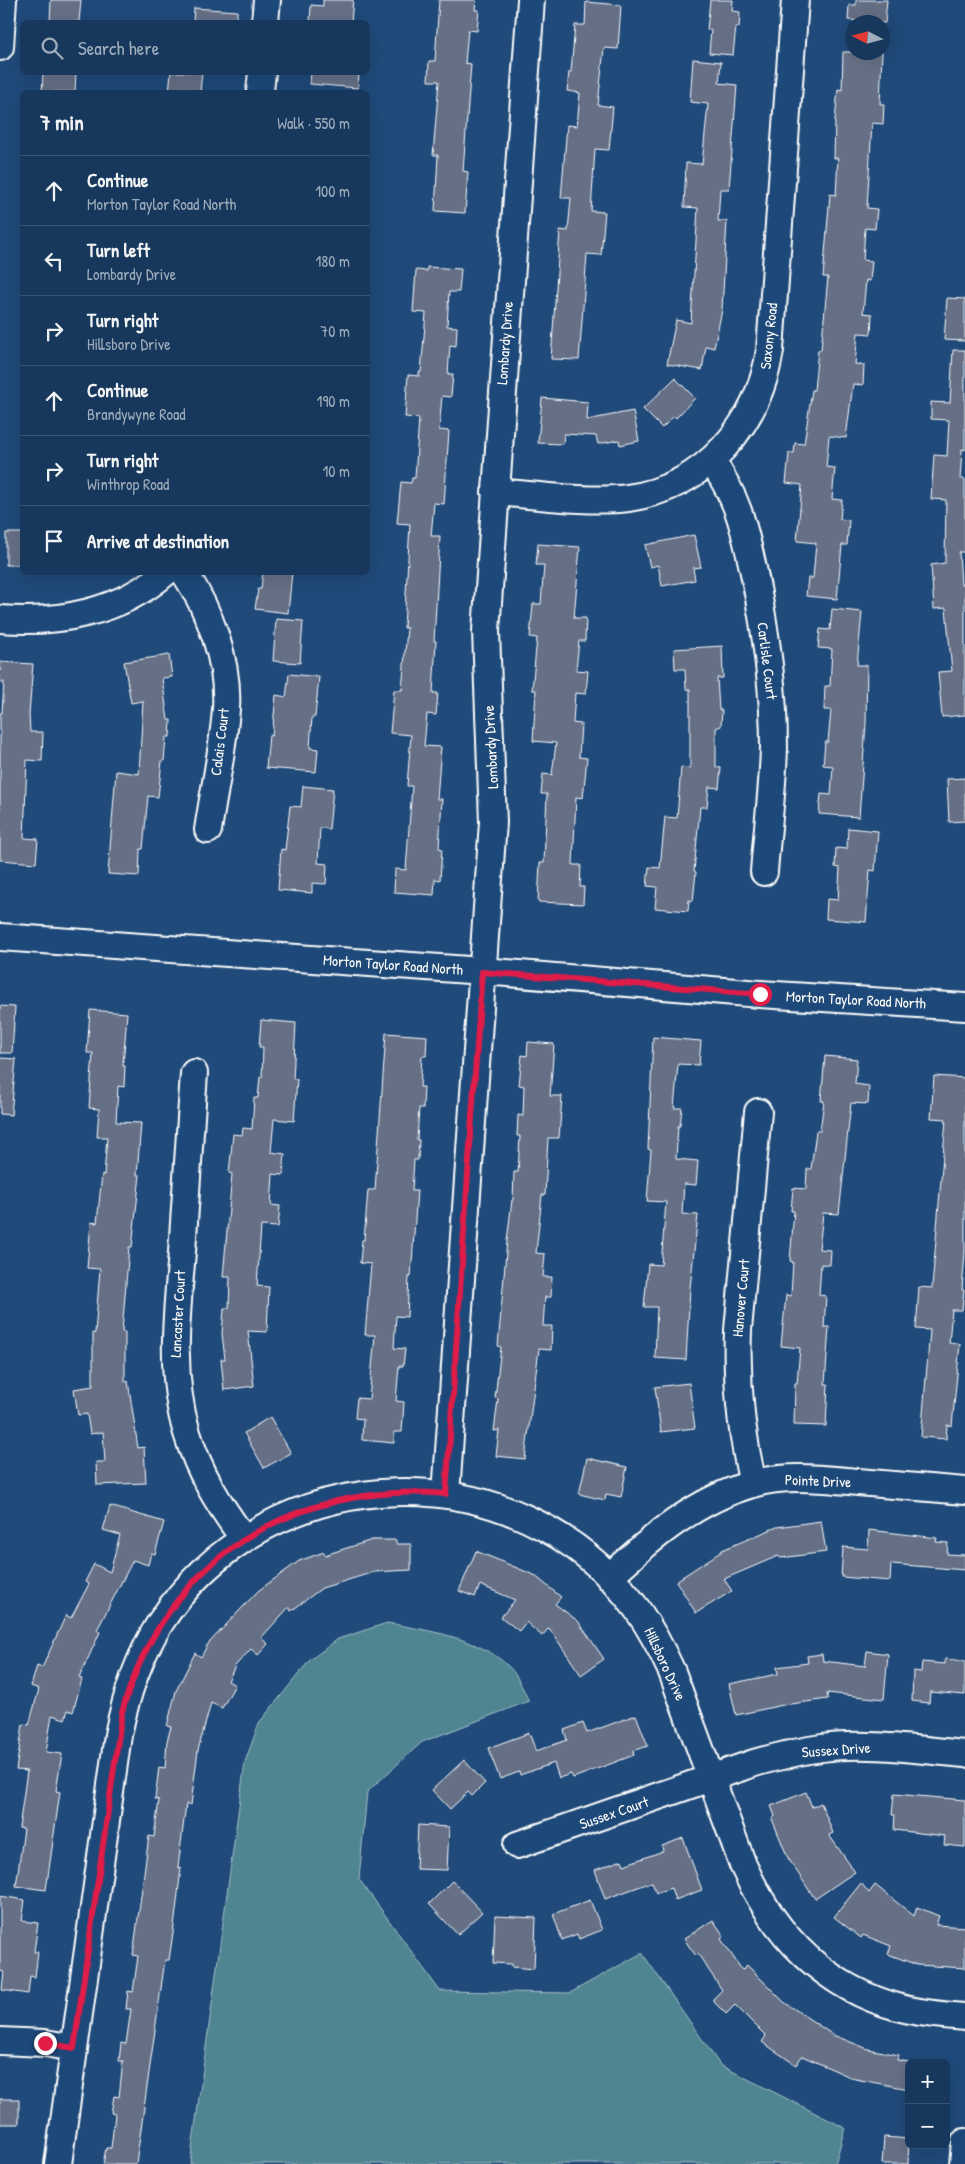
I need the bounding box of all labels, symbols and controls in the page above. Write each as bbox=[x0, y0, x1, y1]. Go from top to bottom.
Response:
north arrow bbox=[845, 15, 890, 60]
search box bbox=[20, 20, 370, 75]
icon: search bbox=[38, 34, 66, 62]
text: Search here bbox=[78, 35, 159, 61]
text: 7 min bbox=[40, 108, 84, 137]
text: Walk · 550 m bbox=[277, 112, 350, 134]
text: Continue bbox=[87, 167, 148, 193]
icon: ahead bbox=[40, 177, 68, 205]
text: 100 m bbox=[315, 180, 350, 202]
text: Morton Taylor Road North bbox=[87, 193, 236, 215]
text: Turn left bbox=[87, 237, 150, 263]
icon: left bbox=[40, 247, 68, 275]
text: 180 m bbox=[316, 250, 350, 272]
text: Lombardy Drive bbox=[87, 263, 176, 285]
street label: Lombardy Drive bbox=[491, 301, 518, 385]
street label: Saxony Road bbox=[755, 302, 782, 370]
text: Turn right bbox=[87, 307, 158, 333]
icon: right bbox=[40, 317, 68, 345]
text: 70 m bbox=[320, 320, 350, 342]
text: Hillsboro Drive bbox=[87, 333, 171, 355]
text: Continue bbox=[87, 377, 148, 403]
icon: ahead bbox=[40, 387, 68, 415]
text: 190 m bbox=[317, 390, 350, 412]
text: Brandywyne Road bbox=[87, 403, 185, 425]
text: Turn right bbox=[87, 447, 158, 473]
icon: right bbox=[40, 457, 68, 485]
text: 10 m bbox=[322, 460, 350, 482]
text: Winthrop Road bbox=[87, 473, 169, 495]
icon: arrive bbox=[40, 527, 68, 555]
text: Arrive at destination bbox=[87, 528, 229, 554]
street label: Carlisle Court bbox=[752, 621, 783, 702]
street label: Lombardy Drive bbox=[478, 705, 503, 789]
street label: Calais Court bbox=[205, 706, 234, 777]
street label: Morton Taylor Road North bbox=[322, 949, 464, 980]
route start bbox=[749, 983, 772, 1006]
street label: Morton Taylor Road North bbox=[786, 985, 926, 1014]
street label: Hanover Court bbox=[727, 1257, 754, 1338]
street label: Lancaster Court bbox=[165, 1269, 190, 1358]
street label: Pointe Drive bbox=[785, 1469, 851, 1492]
street label: Hillsboro Drive bbox=[639, 1624, 692, 1704]
street label: Sussex Drive bbox=[801, 1737, 871, 1762]
street label: Sussex Court bbox=[576, 1791, 652, 1834]
route end bbox=[34, 2032, 57, 2055]
map controls bbox=[905, 2059, 950, 2149]
button: + bbox=[905, 2059, 950, 2104]
button: − bbox=[905, 2104, 950, 2149]

